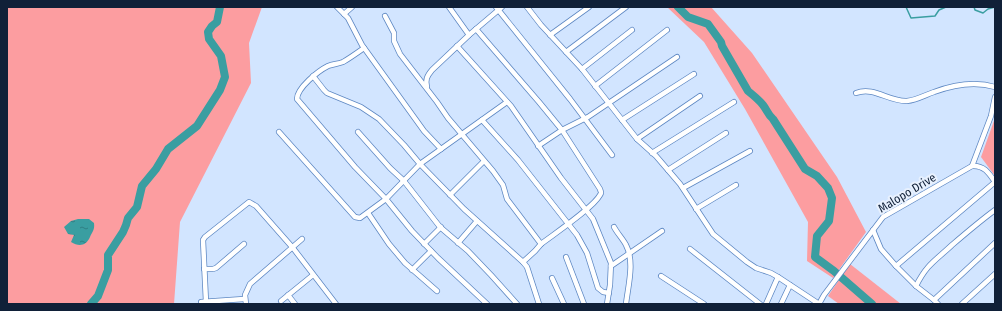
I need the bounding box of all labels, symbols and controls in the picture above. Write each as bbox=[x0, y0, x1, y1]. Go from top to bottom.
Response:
street label: Malopo Drive bbox=[876, 170, 938, 216]

